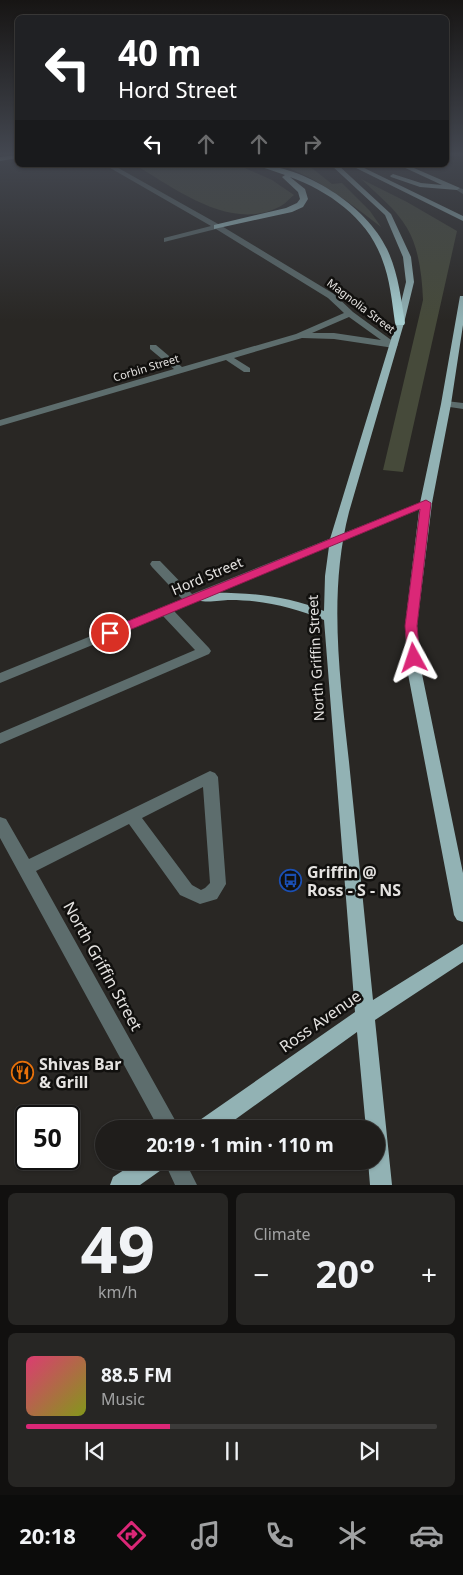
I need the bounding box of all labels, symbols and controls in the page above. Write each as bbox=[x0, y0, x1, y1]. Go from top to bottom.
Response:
text: 40 m bbox=[118, 29, 201, 76]
icon: left bbox=[35, 35, 100, 100]
text: Hord Street bbox=[118, 74, 237, 104]
icon: left bbox=[139, 130, 167, 158]
icon: ahead bbox=[192, 130, 220, 158]
icon: ahead bbox=[245, 130, 273, 158]
icon: right bbox=[298, 130, 326, 158]
street label: Magnolia Street bbox=[324, 275, 398, 336]
street label: Corbin Street bbox=[111, 350, 181, 385]
street label: Hord Street bbox=[168, 552, 245, 599]
street label: North Griffin Street bbox=[303, 594, 328, 722]
pin bbox=[89, 612, 131, 654]
icon: arrive bbox=[96, 619, 124, 647]
position arrow bbox=[387, 631, 439, 683]
place label: Griffin @ Ross - S - NS bbox=[307, 861, 401, 901]
bus stop icon: Griffin @ Ross - S - NS bbox=[279, 869, 303, 893]
street label: North Griffin Street bbox=[58, 897, 148, 1035]
street label: Ross Avenue bbox=[275, 985, 365, 1057]
place label: Shivas Bar & Grill bbox=[39, 1053, 121, 1093]
restaurant icon: Shivas Bar & Grill bbox=[11, 1061, 35, 1085]
speed limit sign: 50 bbox=[15, 1105, 80, 1170]
text: 20:19 · 1 min · 110 m bbox=[146, 1132, 334, 1158]
text: 49 bbox=[81, 1204, 155, 1292]
text: Climate bbox=[254, 1223, 311, 1245]
text: 20° bbox=[315, 1247, 375, 1299]
text: − bbox=[254, 1255, 270, 1293]
text: + bbox=[421, 1255, 437, 1293]
text: km/h bbox=[98, 1281, 137, 1303]
text: 88.5 FM bbox=[101, 1362, 172, 1388]
text: Music bbox=[101, 1388, 145, 1410]
icon: previous bbox=[81, 1437, 109, 1465]
icon: pause bbox=[218, 1437, 246, 1465]
icon: next bbox=[355, 1437, 383, 1465]
icon: directions bbox=[114, 1518, 149, 1553]
icon: music bbox=[188, 1518, 223, 1553]
icon: phone bbox=[262, 1518, 297, 1553]
icon: climate bbox=[335, 1518, 370, 1553]
icon: car bbox=[409, 1518, 444, 1553]
text: 20:18 bbox=[19, 1520, 76, 1550]

